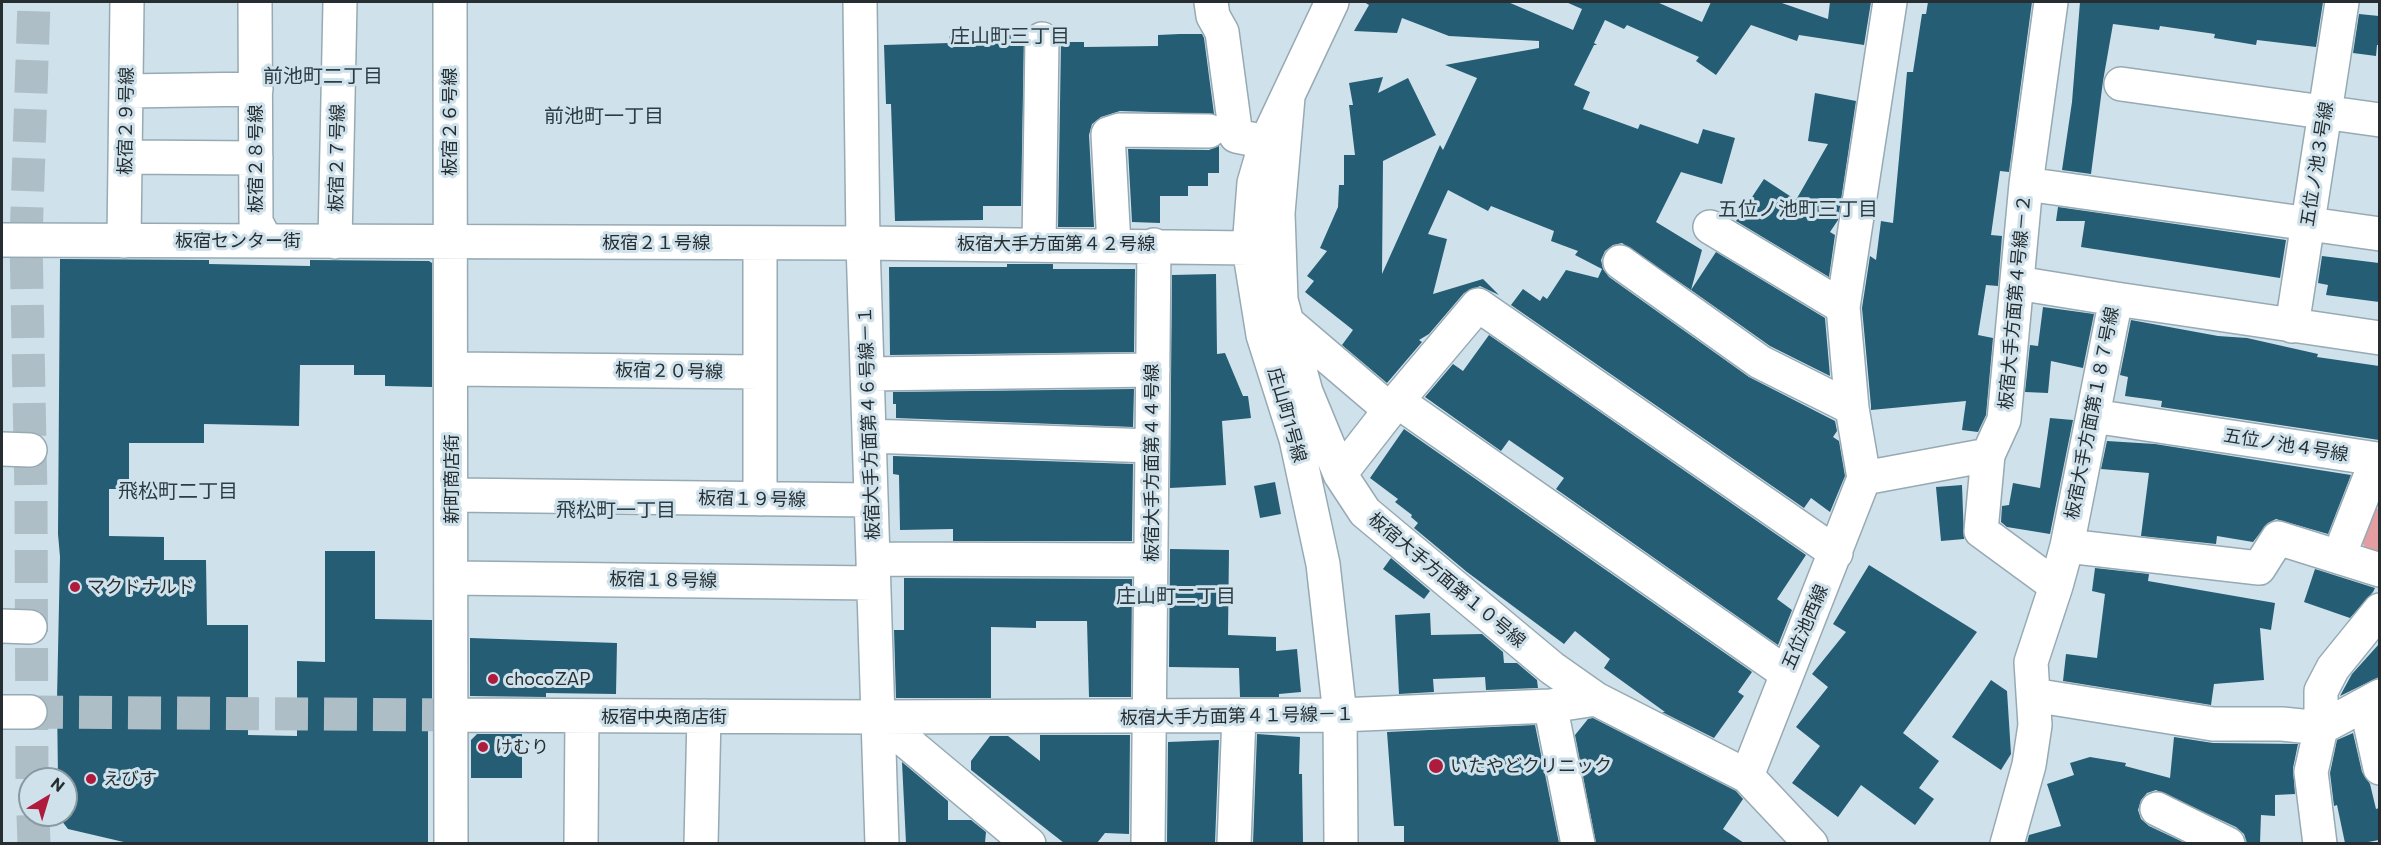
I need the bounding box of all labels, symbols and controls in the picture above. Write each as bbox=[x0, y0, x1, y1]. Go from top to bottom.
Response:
district label: 庄山町三丁目 bbox=[950, 24, 1070, 48]
district label: 前池町二丁目 bbox=[263, 64, 383, 88]
street label: 板宿２９号線 bbox=[114, 67, 138, 175]
street label: 板宿２６号線 bbox=[439, 68, 461, 176]
street label: 五位ノ池３号線 bbox=[2296, 100, 2338, 228]
street label: 板宿２７号線 bbox=[325, 104, 349, 212]
district label: 前池町一丁目 bbox=[544, 104, 664, 128]
street label: 板宿２８号線 bbox=[245, 105, 267, 213]
street label: 板宿大手方面第４号線－２ bbox=[1995, 193, 2035, 411]
district label: 五位ノ池町三丁目 bbox=[1718, 197, 1878, 221]
street label: 板宿センター街 bbox=[175, 230, 301, 252]
street label: 板宿２１号線 bbox=[602, 232, 710, 254]
street label: 板宿大手方面第４２号線 bbox=[957, 233, 1155, 255]
street label: 板宿大手方面第１８７号線 bbox=[2061, 305, 2123, 521]
street label: 板宿大手方面第４６号線－１ bbox=[854, 306, 884, 540]
street label: 板宿２０号線 bbox=[615, 359, 723, 383]
street label: 板宿大手方面第４４号線 bbox=[1141, 364, 1163, 562]
street label: 庄山町1号線 bbox=[1263, 365, 1311, 465]
street label: 五位ノ池４号線 bbox=[2222, 424, 2350, 466]
street label: 新町商店街 bbox=[441, 434, 463, 524]
district label: 飛松町二丁目 bbox=[118, 479, 238, 503]
street label: 板宿１９号線 bbox=[698, 487, 806, 511]
district label: 飛松町一丁目 bbox=[556, 498, 676, 522]
street label: 板宿大手方面第１０号線 bbox=[1364, 508, 1530, 652]
street label: 板宿１８号線 bbox=[609, 568, 717, 592]
place label: マクドナルド bbox=[87, 576, 195, 598]
marker: マクドナルド bbox=[68, 580, 82, 594]
street label: 五位池西線 bbox=[1777, 581, 1833, 673]
district label: 庄山町二丁目 bbox=[1116, 584, 1236, 608]
place label: chocoZAP bbox=[505, 668, 590, 690]
marker: chocoZAP bbox=[486, 672, 500, 686]
street label: 板宿大手方面第４１号線－１ bbox=[1120, 703, 1354, 729]
street label: 板宿中央商店街 bbox=[601, 706, 727, 728]
place label: けむり bbox=[495, 736, 549, 758]
marker: けむり bbox=[476, 740, 490, 754]
place label: いたやどクリニック bbox=[1450, 755, 1612, 777]
marker: いたやどクリニック bbox=[1427, 757, 1445, 775]
north arrow bbox=[18, 767, 78, 827]
place label: えびす bbox=[103, 768, 157, 790]
marker: えびす bbox=[84, 772, 98, 786]
text: N bbox=[48, 773, 69, 795]

